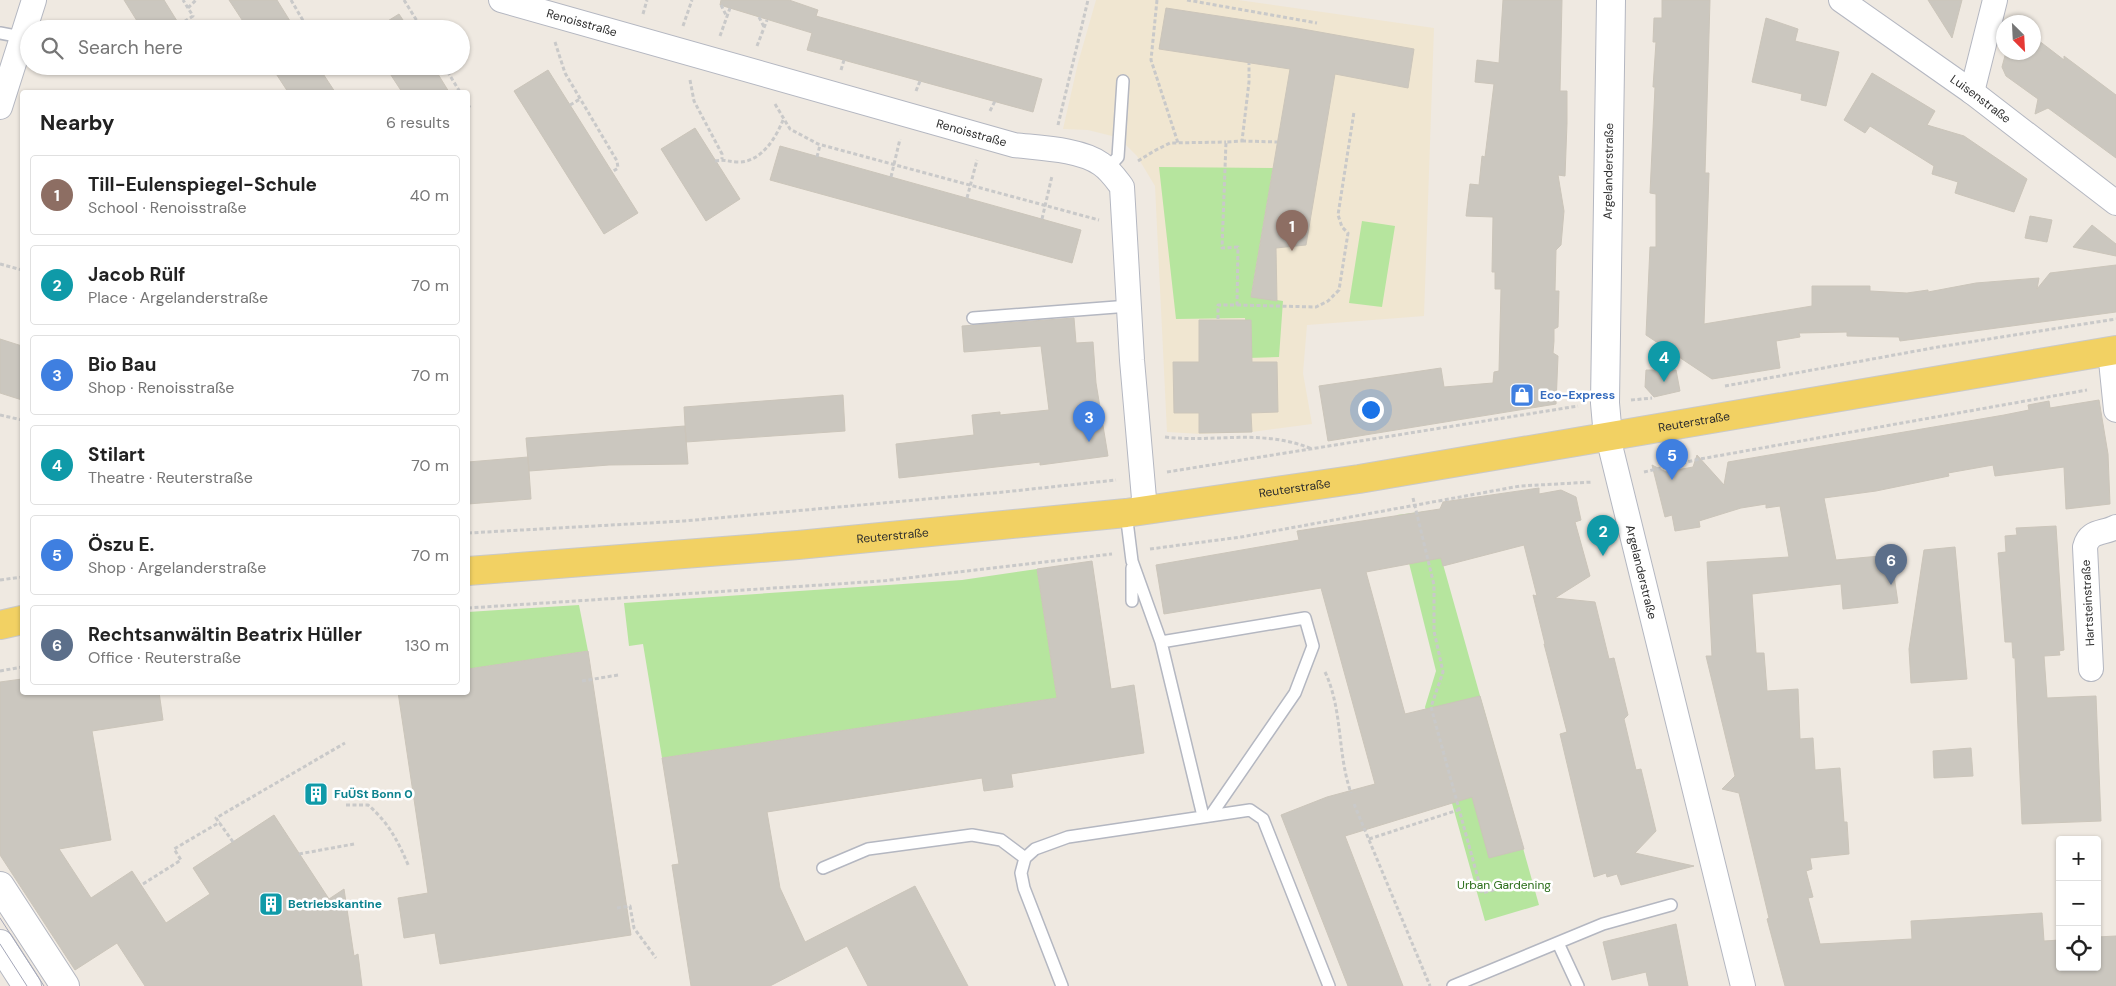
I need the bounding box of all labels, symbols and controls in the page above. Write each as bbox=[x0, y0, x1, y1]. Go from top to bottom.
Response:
street label: Renoisstraße bbox=[545, 5, 619, 40]
north arrow bbox=[1996, 15, 2041, 60]
search box bbox=[20, 20, 470, 75]
icon: search bbox=[38, 34, 66, 62]
text: Search here bbox=[78, 35, 183, 60]
street label: Luisenstraße bbox=[1947, 71, 2014, 127]
text: Nearby bbox=[40, 109, 114, 137]
text: 6 results bbox=[386, 112, 450, 133]
street label: Renoisstraße bbox=[934, 115, 1009, 151]
street label: Argelanderstraße bbox=[1600, 123, 1617, 220]
text: Till-Eulenspiegel-Schule bbox=[88, 172, 317, 197]
text: 1 bbox=[54, 185, 60, 206]
text: 40 m bbox=[410, 185, 449, 206]
text: School · Renoisstraße bbox=[88, 197, 247, 218]
pin: 1 bbox=[1276, 210, 1308, 251]
text: Jacob Rülf bbox=[88, 262, 185, 287]
text: 2 bbox=[52, 275, 62, 296]
text: 70 m bbox=[411, 275, 449, 296]
text: Place · Argelanderstraße bbox=[88, 287, 268, 308]
pin: 4 bbox=[1648, 341, 1680, 382]
text: Bio Bau bbox=[88, 352, 156, 377]
text: 3 bbox=[52, 365, 62, 386]
text: 70 m bbox=[411, 365, 449, 386]
text: Shop · Renoisstraße bbox=[88, 377, 234, 398]
shop icon: Eco-Express bbox=[1509, 382, 1535, 408]
place label: Eco-Express bbox=[1540, 387, 1615, 403]
your location bbox=[1358, 397, 1384, 423]
pin: 3 bbox=[1073, 401, 1105, 442]
street label: Reuterstraße bbox=[1657, 408, 1731, 436]
pin: 5 bbox=[1656, 439, 1688, 480]
text: Stilart bbox=[88, 442, 145, 467]
text: 4 bbox=[52, 455, 62, 476]
text: 70 m bbox=[411, 455, 449, 476]
text: Theatre · Reuterstraße bbox=[88, 467, 253, 488]
street label: Reuterstraße bbox=[1258, 475, 1332, 502]
pin: 2 bbox=[1587, 515, 1619, 556]
street label: Argelanderstraße bbox=[1622, 523, 1661, 621]
street label: Reuterstraße bbox=[856, 524, 930, 547]
text: Öszu E. bbox=[88, 532, 154, 557]
pin: 6 bbox=[1875, 544, 1907, 585]
text: 5 bbox=[52, 545, 62, 566]
text: 70 m bbox=[411, 545, 449, 566]
text: Shop · Argelanderstraße bbox=[88, 557, 266, 578]
street label: Hartsteinstraße bbox=[2078, 559, 2098, 647]
text: Rechtsanwältin Beatrix Hüller bbox=[88, 622, 362, 647]
text: 6 bbox=[52, 635, 62, 656]
text: 130 m bbox=[405, 635, 449, 656]
text: Office · Reuterstraße bbox=[88, 647, 241, 668]
building icon: FuÜSt Bonn 0 bbox=[303, 781, 329, 807]
place label: FuÜSt Bonn 0 bbox=[334, 786, 413, 802]
map controls bbox=[2056, 836, 2101, 971]
button: + bbox=[2056, 836, 2101, 881]
park label: Urban Gardening bbox=[1457, 877, 1551, 893]
button: − bbox=[2056, 881, 2101, 926]
building icon: Betriebskantine bbox=[258, 891, 284, 917]
place label: Betriebskantine bbox=[288, 896, 382, 912]
button: locate bbox=[2056, 926, 2101, 971]

